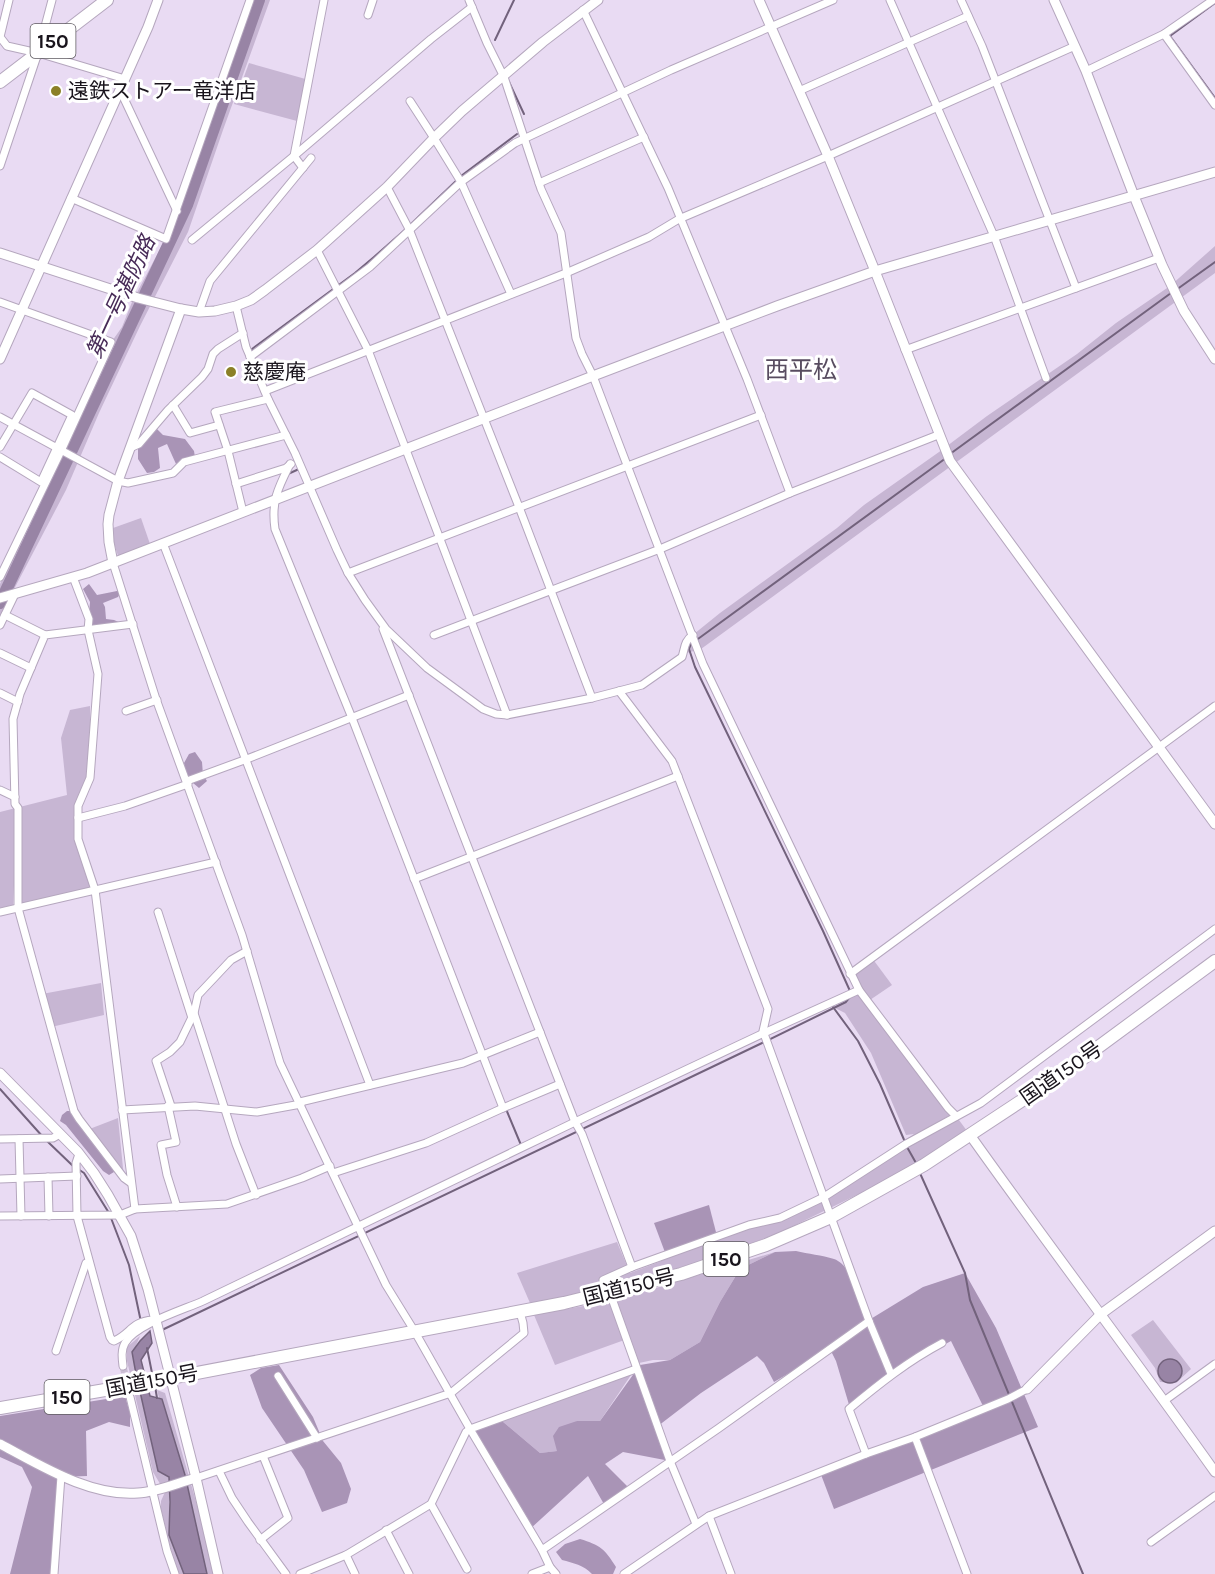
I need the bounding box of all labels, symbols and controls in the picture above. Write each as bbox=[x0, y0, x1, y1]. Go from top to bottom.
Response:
road number: 150 bbox=[31, 24, 76, 58]
place label: 遠鉄ストアー竜洋店 bbox=[68, 79, 256, 103]
marker: 遠鉄ストアー竜洋店 bbox=[49, 84, 63, 98]
water label: 第一号湛防路 bbox=[81, 230, 162, 362]
district label: 西平松 bbox=[765, 356, 837, 384]
place label: 慈慶庵 bbox=[243, 360, 306, 384]
marker: 慈慶庵 bbox=[224, 365, 238, 379]
street label: 国道150号 bbox=[1016, 1036, 1106, 1110]
road number: 150 bbox=[704, 1242, 748, 1276]
street label: 国道150号 bbox=[580, 1264, 678, 1310]
street label: 国道150号 bbox=[103, 1360, 201, 1402]
road number: 150 bbox=[44, 1380, 90, 1414]

